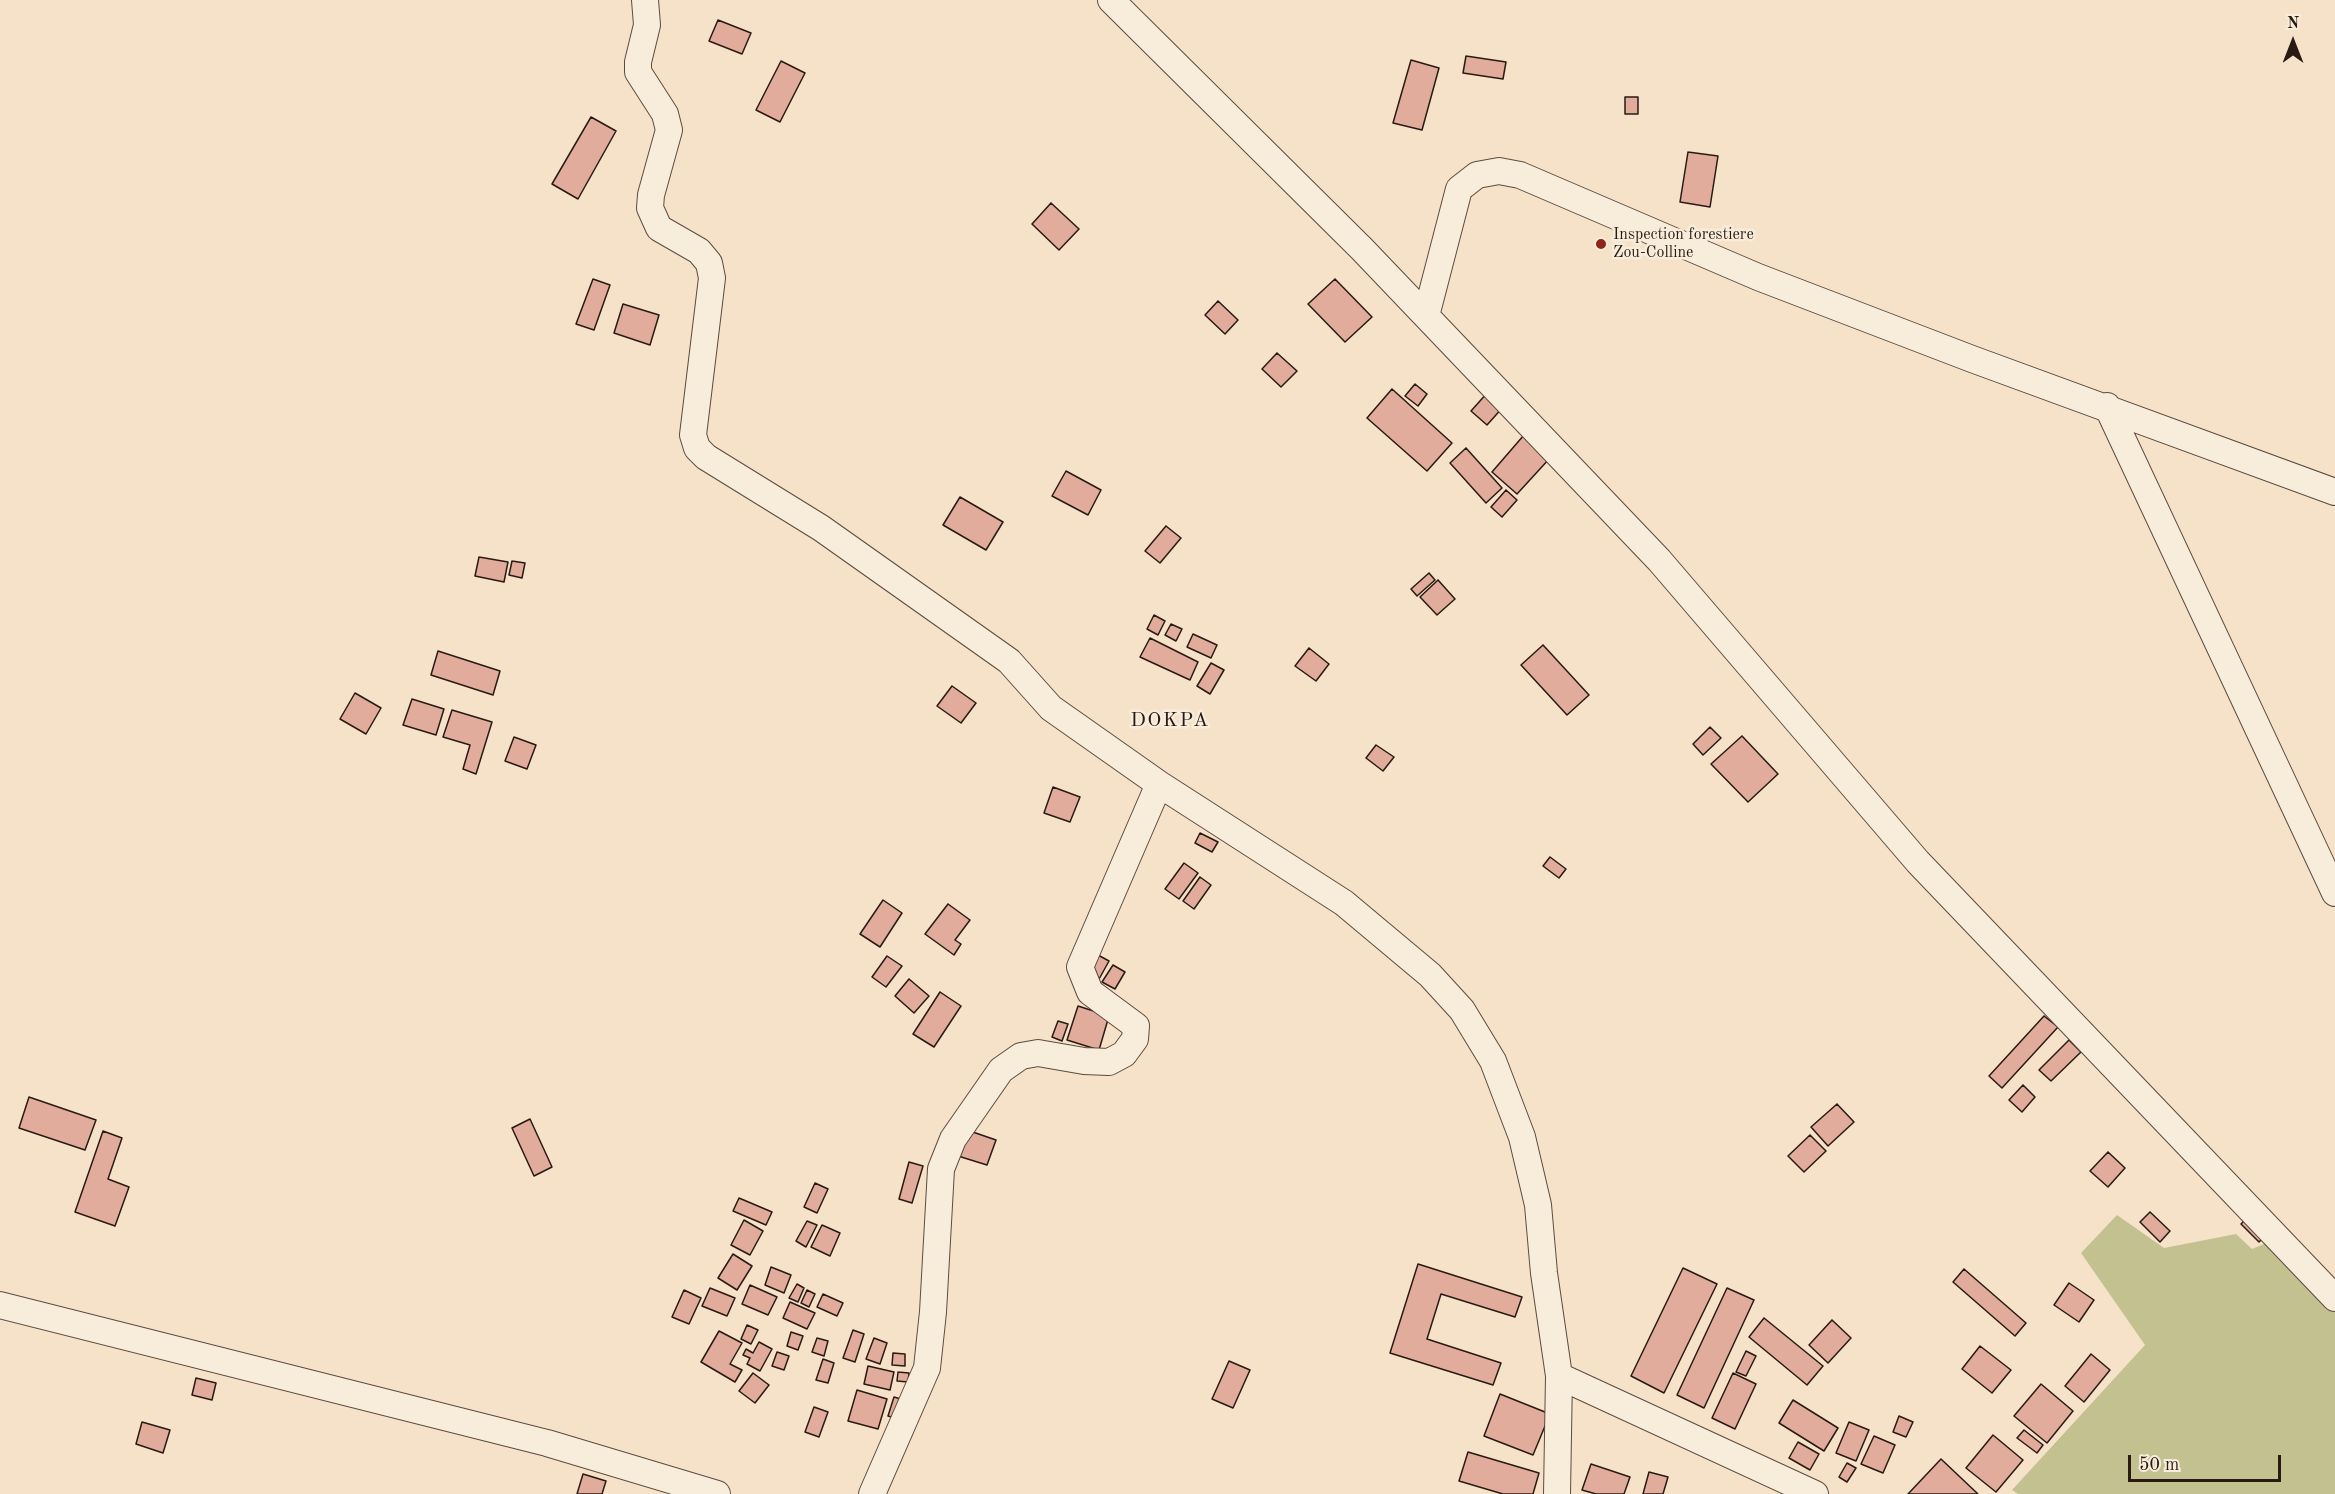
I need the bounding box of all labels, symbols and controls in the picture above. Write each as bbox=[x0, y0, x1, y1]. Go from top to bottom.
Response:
north arrow bbox=[2263, 12, 2323, 72]
text: N bbox=[2287, 16, 2299, 32]
place label: Inspection forestiere Zou-Colline bbox=[1613, 225, 1754, 263]
marker: Inspection forestiere Zou-Colline bbox=[1594, 237, 1608, 251]
district label: DOKPA bbox=[1130, 709, 1210, 733]
scale bar bbox=[2131, 1443, 2284, 1481]
text: 50 m bbox=[2139, 1456, 2179, 1474]

